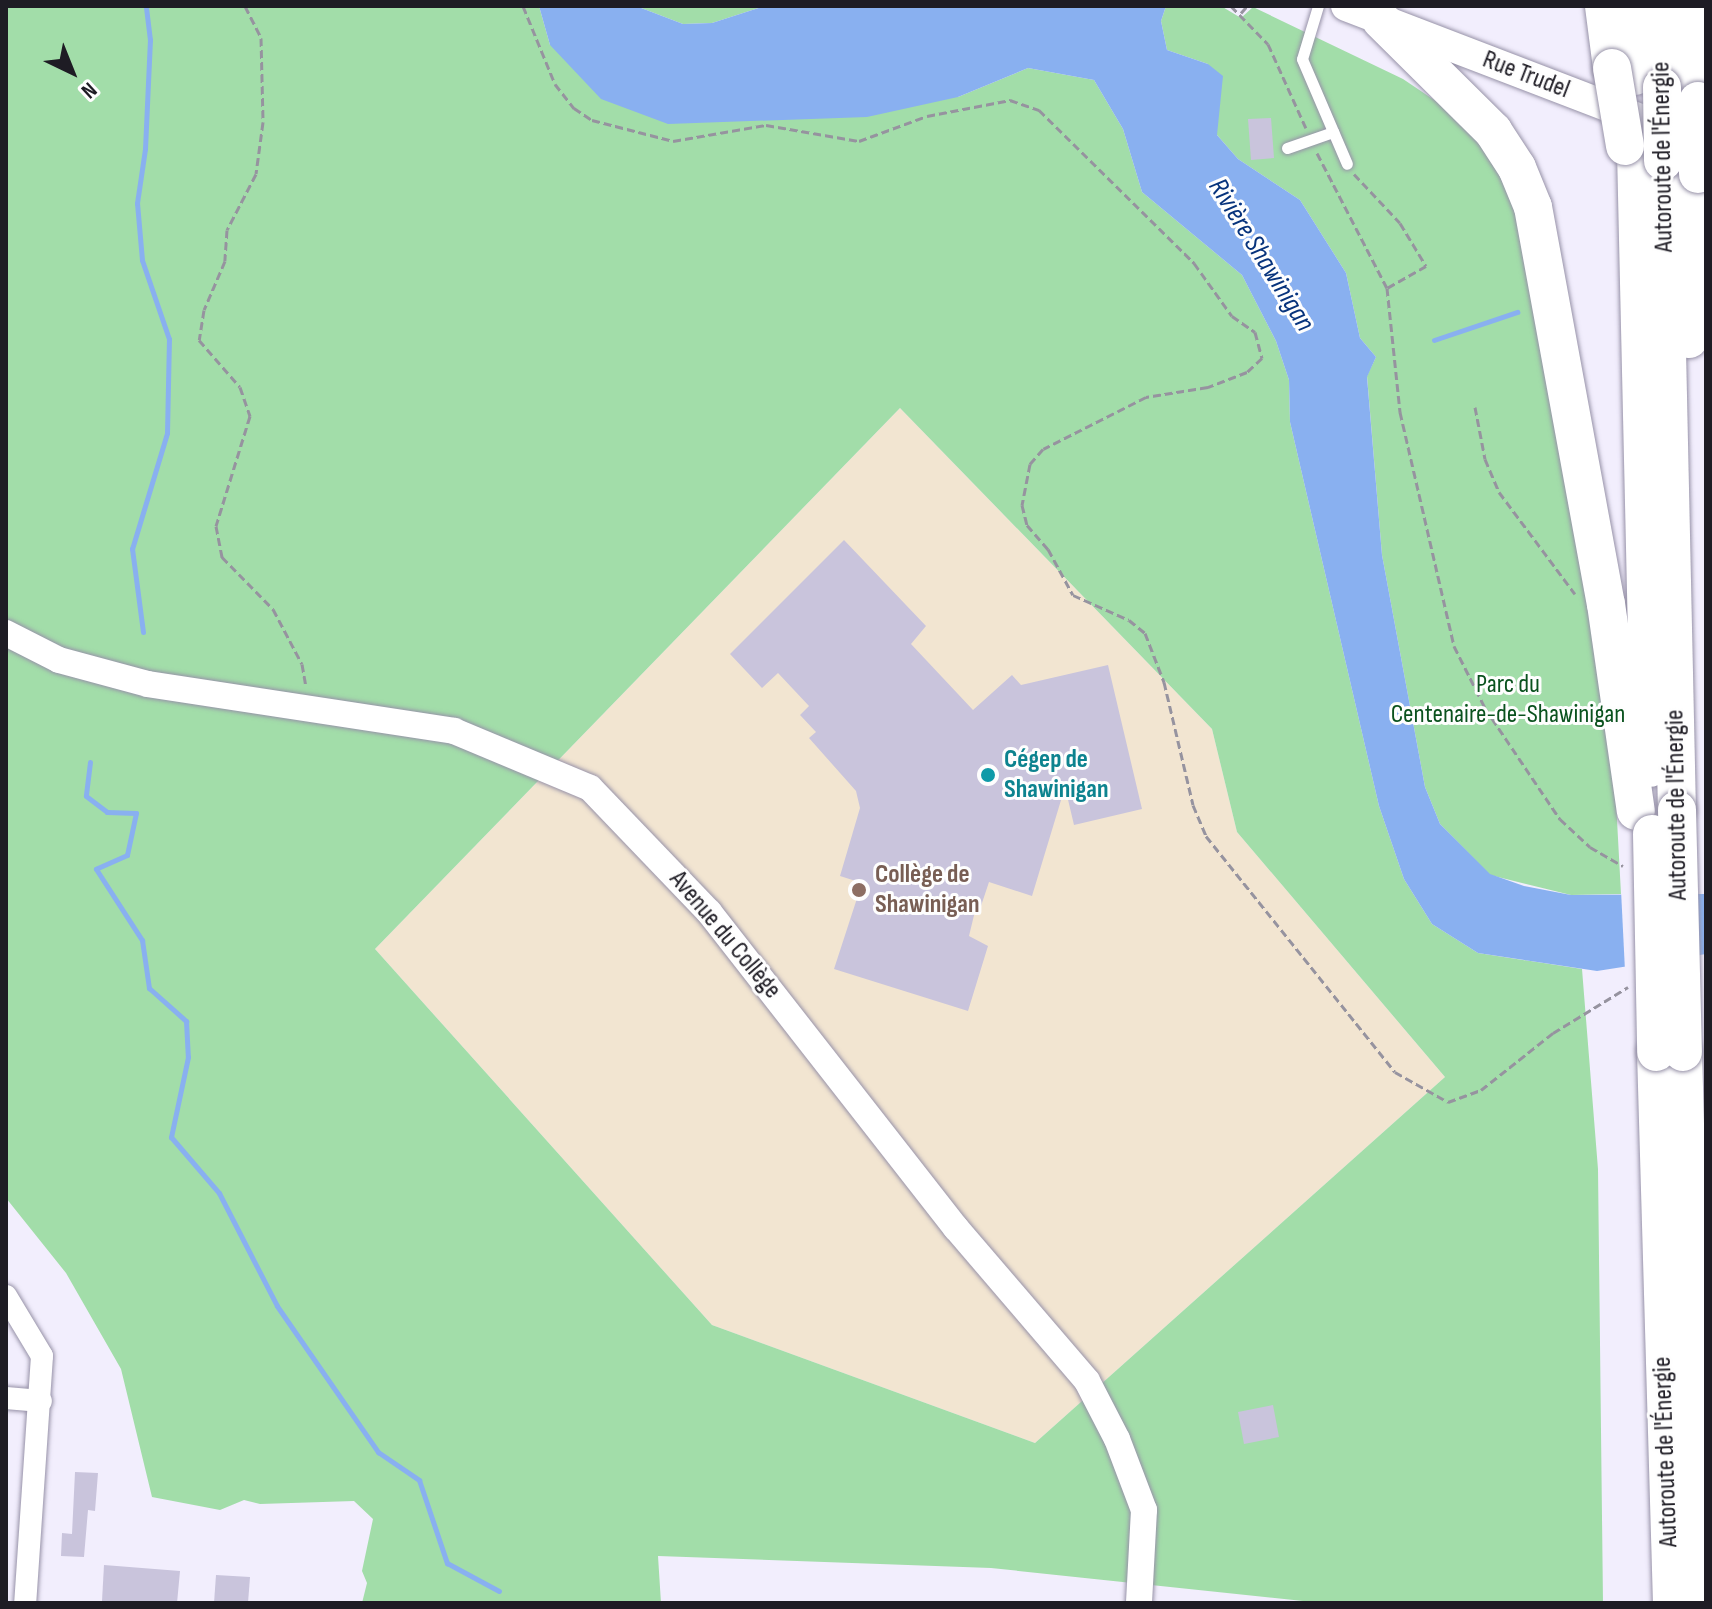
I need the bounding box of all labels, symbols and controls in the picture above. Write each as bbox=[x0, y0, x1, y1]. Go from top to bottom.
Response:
north arrow bbox=[32, 32, 112, 112]
street label: Rue Trudel bbox=[1478, 44, 1574, 106]
street label: Autoroute de l'Énergie bbox=[1646, 61, 1680, 253]
text: N bbox=[75, 76, 102, 104]
water label: Rivière Shawinigan bbox=[1201, 172, 1321, 338]
park label: Parc du Centenaire-de-Shawinigan bbox=[1391, 669, 1625, 730]
street label: Autoroute de l'Énergie bbox=[1660, 709, 1694, 901]
place label: Cégep de Shawinigan bbox=[1004, 744, 1108, 806]
marker: Cégep de Shawinigan bbox=[979, 766, 997, 784]
place label: Collège de Shawinigan bbox=[875, 859, 979, 920]
street label: Avenue du Collège bbox=[662, 865, 788, 1005]
marker: Collège de Shawinigan bbox=[850, 881, 868, 899]
street label: Autoroute de l'Énergie bbox=[1647, 1356, 1685, 1548]

